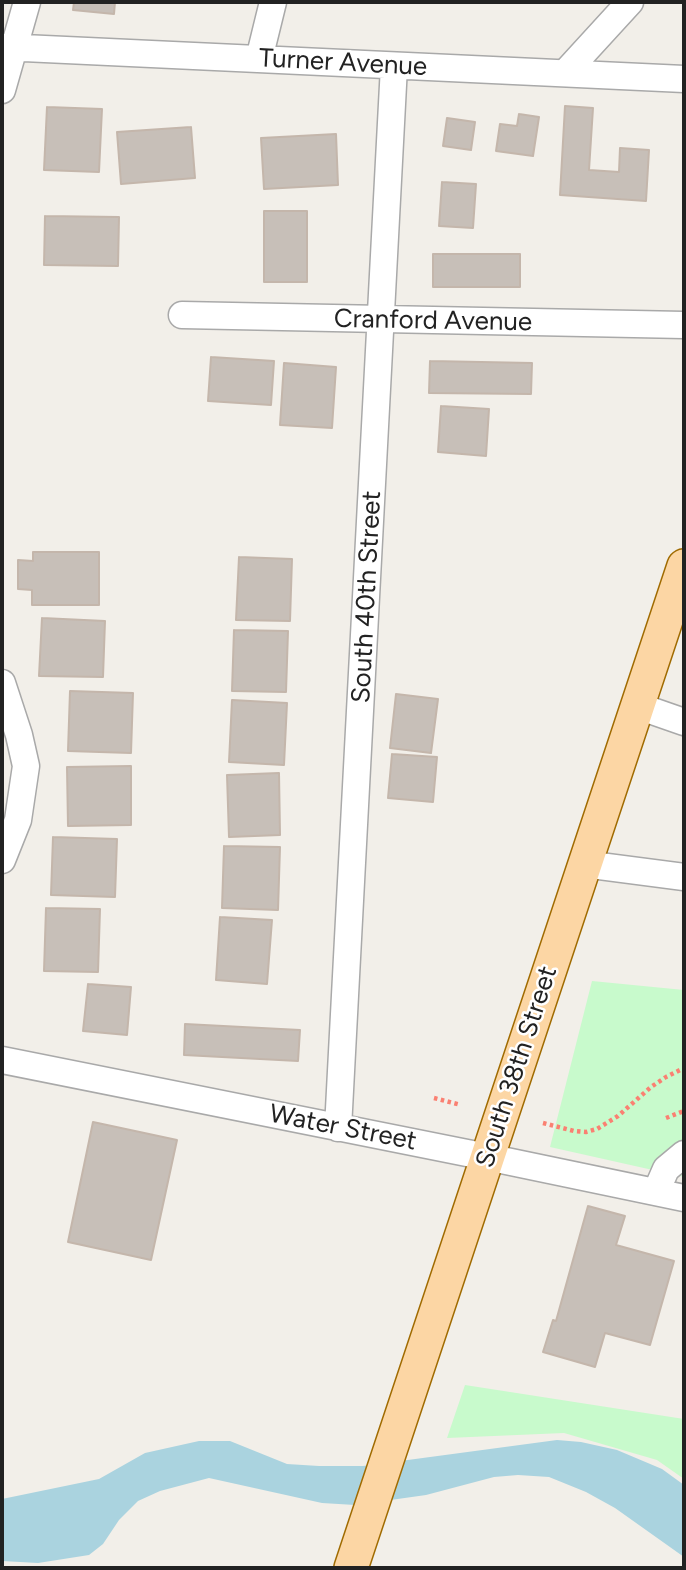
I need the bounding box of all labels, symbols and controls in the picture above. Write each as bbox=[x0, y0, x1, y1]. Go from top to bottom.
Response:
street label: Turner Avenue bbox=[258, 43, 428, 83]
street label: Cranford Avenue bbox=[334, 304, 532, 338]
street label: South 40th Street bbox=[346, 490, 388, 704]
street label: South 38th Street bbox=[470, 962, 564, 1172]
street label: Water Street bbox=[267, 1098, 419, 1158]

